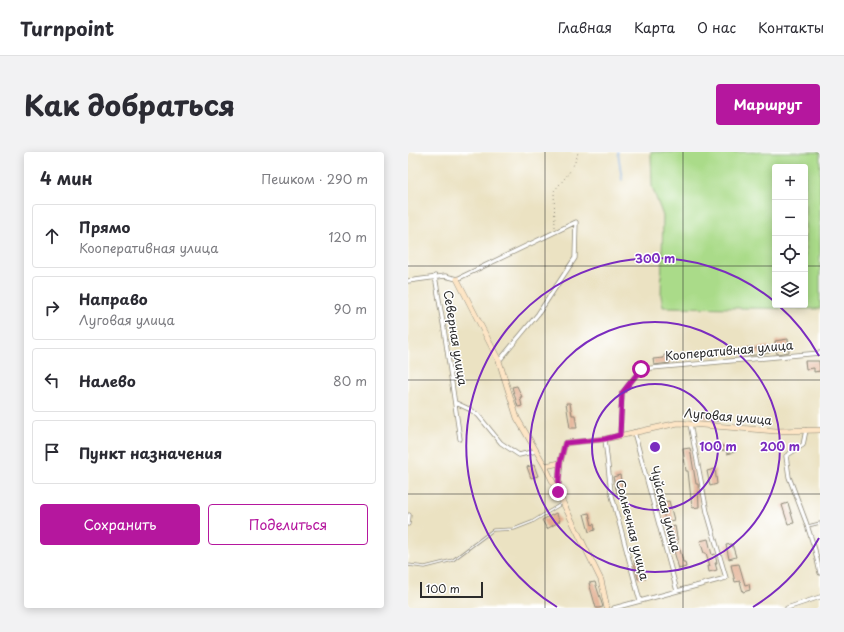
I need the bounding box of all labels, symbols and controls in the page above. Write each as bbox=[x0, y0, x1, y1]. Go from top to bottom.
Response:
text: Turnpoint bbox=[20, 14, 114, 42]
text: Главная bbox=[558, 17, 612, 38]
text: Карта bbox=[634, 17, 675, 38]
text: О нас bbox=[697, 17, 736, 38]
text: Контакты bbox=[758, 17, 824, 38]
text: Как добраться bbox=[24, 83, 235, 126]
button: Маршрут bbox=[716, 84, 820, 125]
map controls bbox=[772, 164, 808, 308]
button: + bbox=[772, 164, 808, 200]
text: 4 мин bbox=[40, 165, 93, 191]
text: Пешком · 290 m bbox=[261, 169, 368, 188]
button: − bbox=[772, 200, 808, 236]
text: Прямо bbox=[79, 215, 130, 238]
icon: ahead bbox=[41, 225, 63, 247]
text: 120 m bbox=[328, 227, 367, 246]
button: locate bbox=[772, 236, 808, 272]
text: Кооперативная улица bbox=[79, 238, 218, 257]
text: 300 m bbox=[635, 249, 675, 267]
button: layers bbox=[772, 272, 808, 308]
text: Направо bbox=[79, 287, 148, 310]
street label: Северная улица bbox=[440, 289, 472, 387]
icon: right bbox=[41, 297, 63, 319]
text: 90 m bbox=[334, 299, 367, 318]
text: Луговая улица bbox=[79, 310, 175, 329]
street label: Кооперативная улица bbox=[664, 335, 794, 365]
route start bbox=[632, 360, 650, 378]
icon: left bbox=[41, 369, 63, 391]
text: Налево bbox=[79, 369, 136, 392]
text: 80 m bbox=[333, 371, 367, 390]
street label: Луговая улица bbox=[683, 403, 773, 429]
text: 100 m bbox=[699, 437, 737, 455]
text: 200 m bbox=[760, 437, 800, 455]
centre of rings bbox=[648, 440, 662, 454]
icon: arrive bbox=[41, 441, 63, 463]
text: Пункт назначения bbox=[79, 441, 222, 464]
street label: Чуйская улица bbox=[646, 464, 686, 554]
street label: Солнечная улица bbox=[612, 477, 654, 582]
route end bbox=[549, 483, 567, 501]
button: Сохранить bbox=[40, 504, 200, 545]
button: Поделиться bbox=[208, 504, 368, 545]
scale bar bbox=[420, 580, 483, 599]
text: 100 m bbox=[426, 580, 460, 597]

